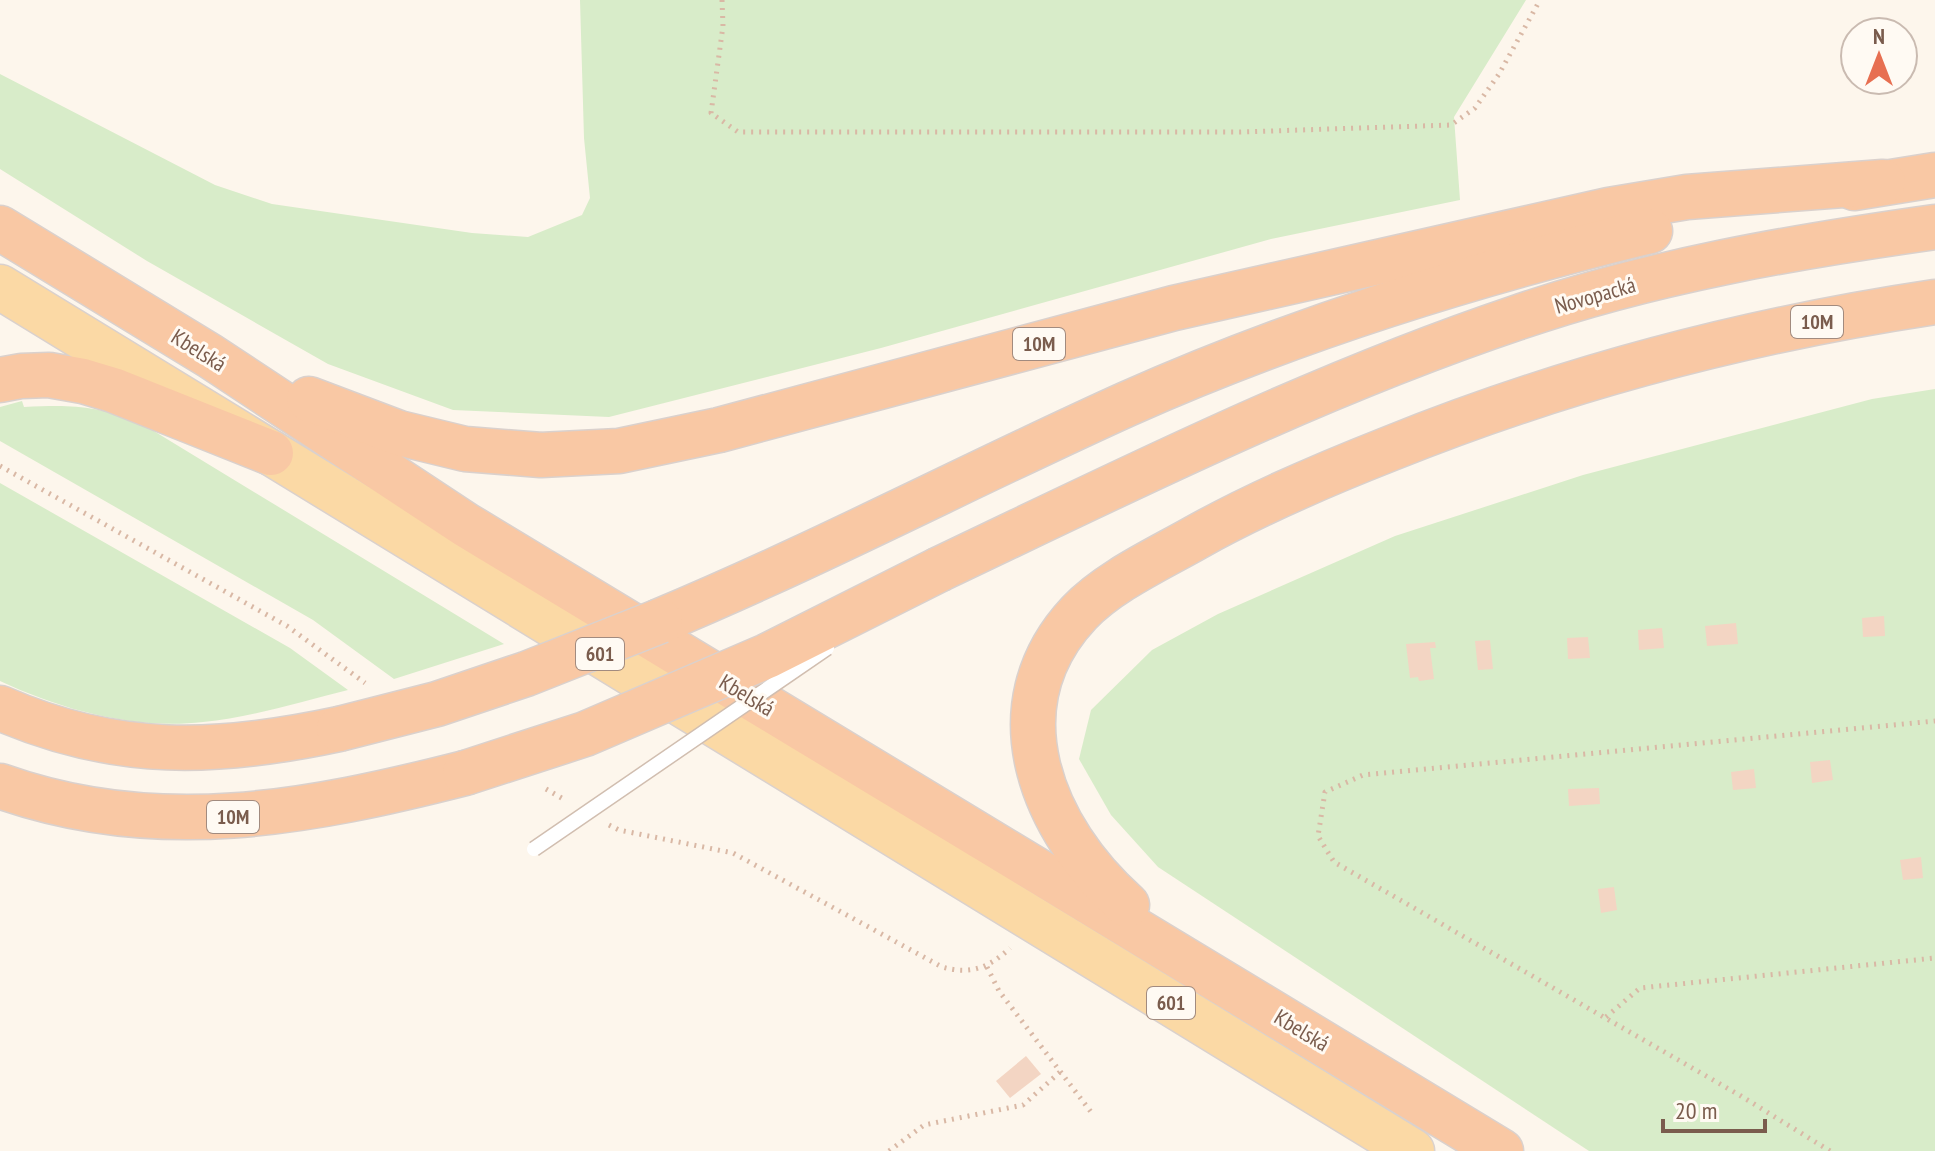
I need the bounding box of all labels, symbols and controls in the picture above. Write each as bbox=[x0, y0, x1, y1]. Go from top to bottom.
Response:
north arrow bbox=[1839, 16, 1919, 96]
text: N bbox=[1873, 22, 1885, 50]
street label: Novopacká bbox=[1551, 270, 1639, 320]
road number: 10M bbox=[1791, 306, 1843, 338]
street label: Kbelská bbox=[166, 322, 232, 378]
road number: 10M bbox=[1013, 328, 1065, 360]
road number: 601 bbox=[576, 638, 624, 670]
street label: Kbelská bbox=[714, 668, 780, 722]
road number: 10M bbox=[207, 801, 259, 833]
road number: 601 bbox=[1147, 987, 1195, 1019]
street label: Kbelská bbox=[1269, 1003, 1335, 1057]
scale bar bbox=[1663, 1083, 1765, 1133]
text: 20 m bbox=[1675, 1095, 1717, 1126]

